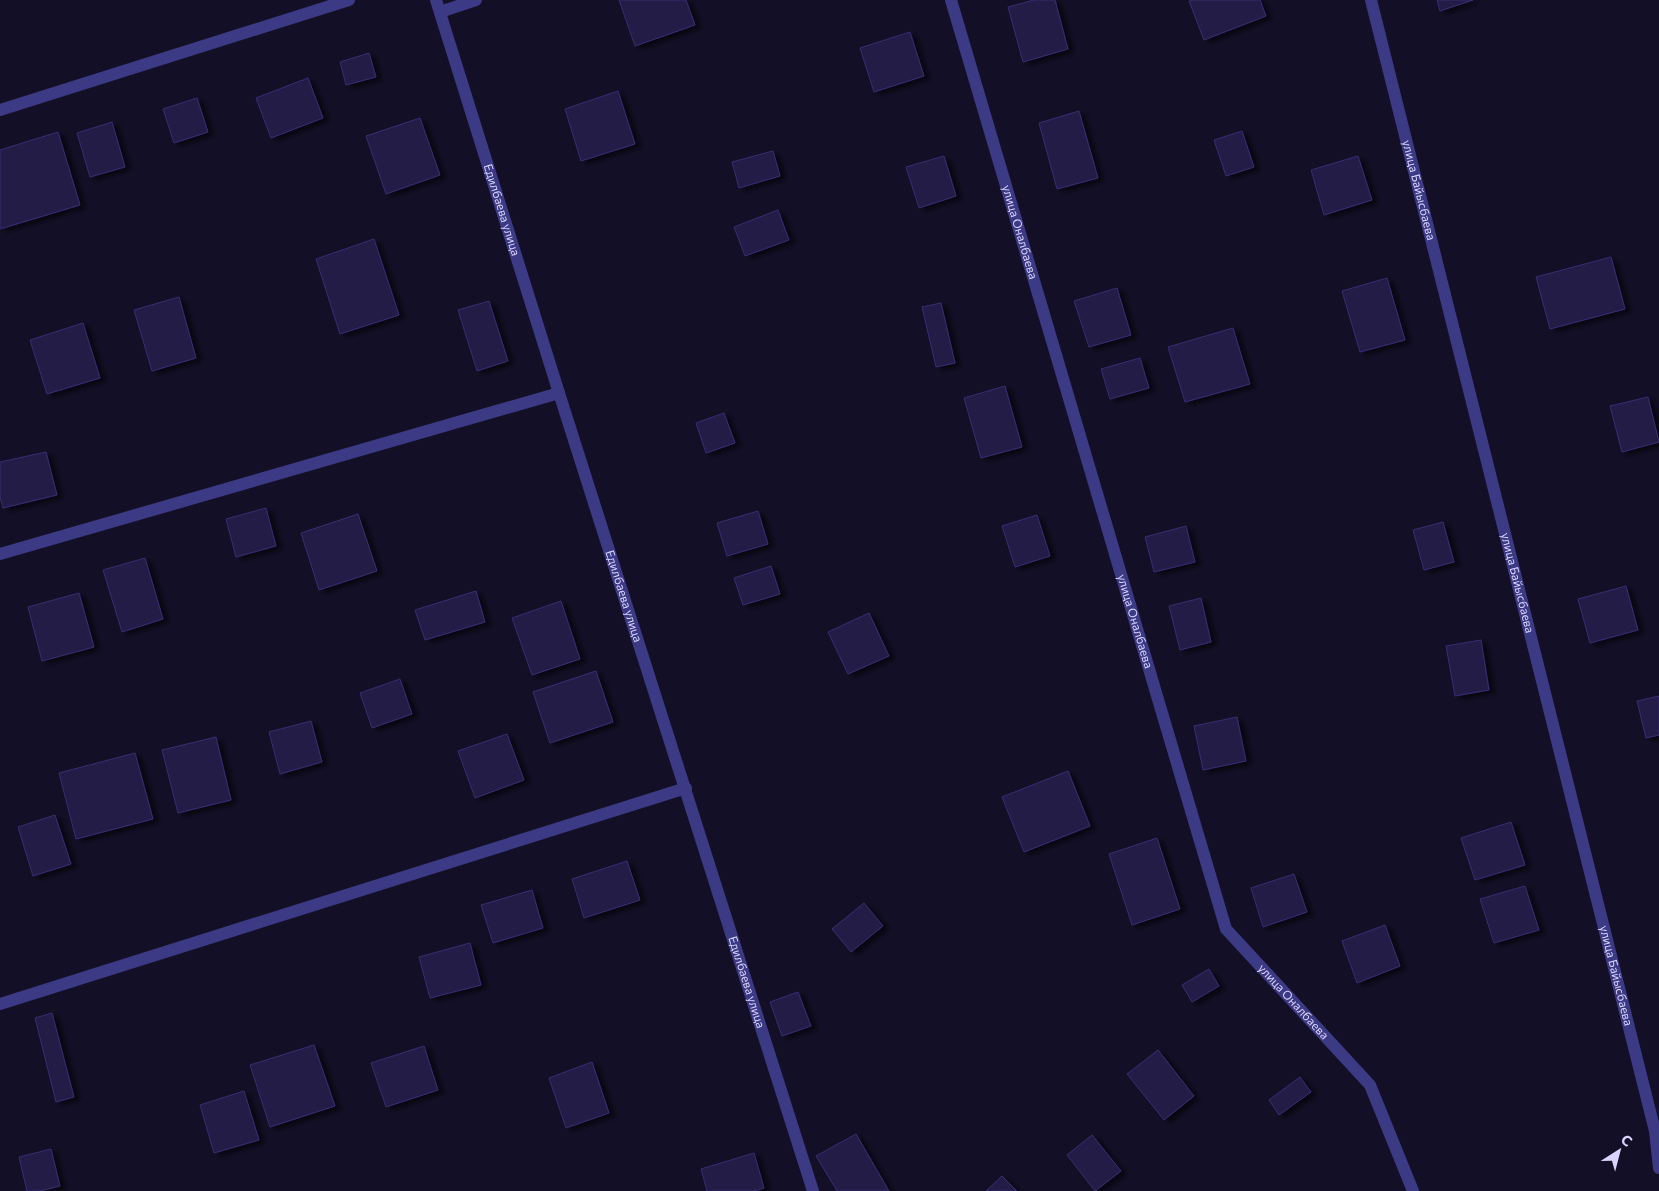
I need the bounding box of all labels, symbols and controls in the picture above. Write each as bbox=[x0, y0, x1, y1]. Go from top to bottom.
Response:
street label: улица Байысбаева bbox=[1400, 138, 1439, 241]
street label: Едилбаева улица bbox=[482, 162, 524, 257]
street label: улица Оналбаева bbox=[1000, 183, 1041, 280]
street label: улица Байысбаева bbox=[1499, 531, 1538, 634]
street label: Едилбаева улица bbox=[603, 548, 646, 644]
street label: улица Оналбаева bbox=[1115, 572, 1156, 670]
street label: улица Байысбаева bbox=[1598, 924, 1636, 1027]
street label: Едилбаева улица bbox=[726, 934, 769, 1029]
street label: улица Оналбаева bbox=[1256, 961, 1332, 1042]
north arrow bbox=[1594, 1126, 1644, 1176]
text: С bbox=[1618, 1130, 1636, 1150]

